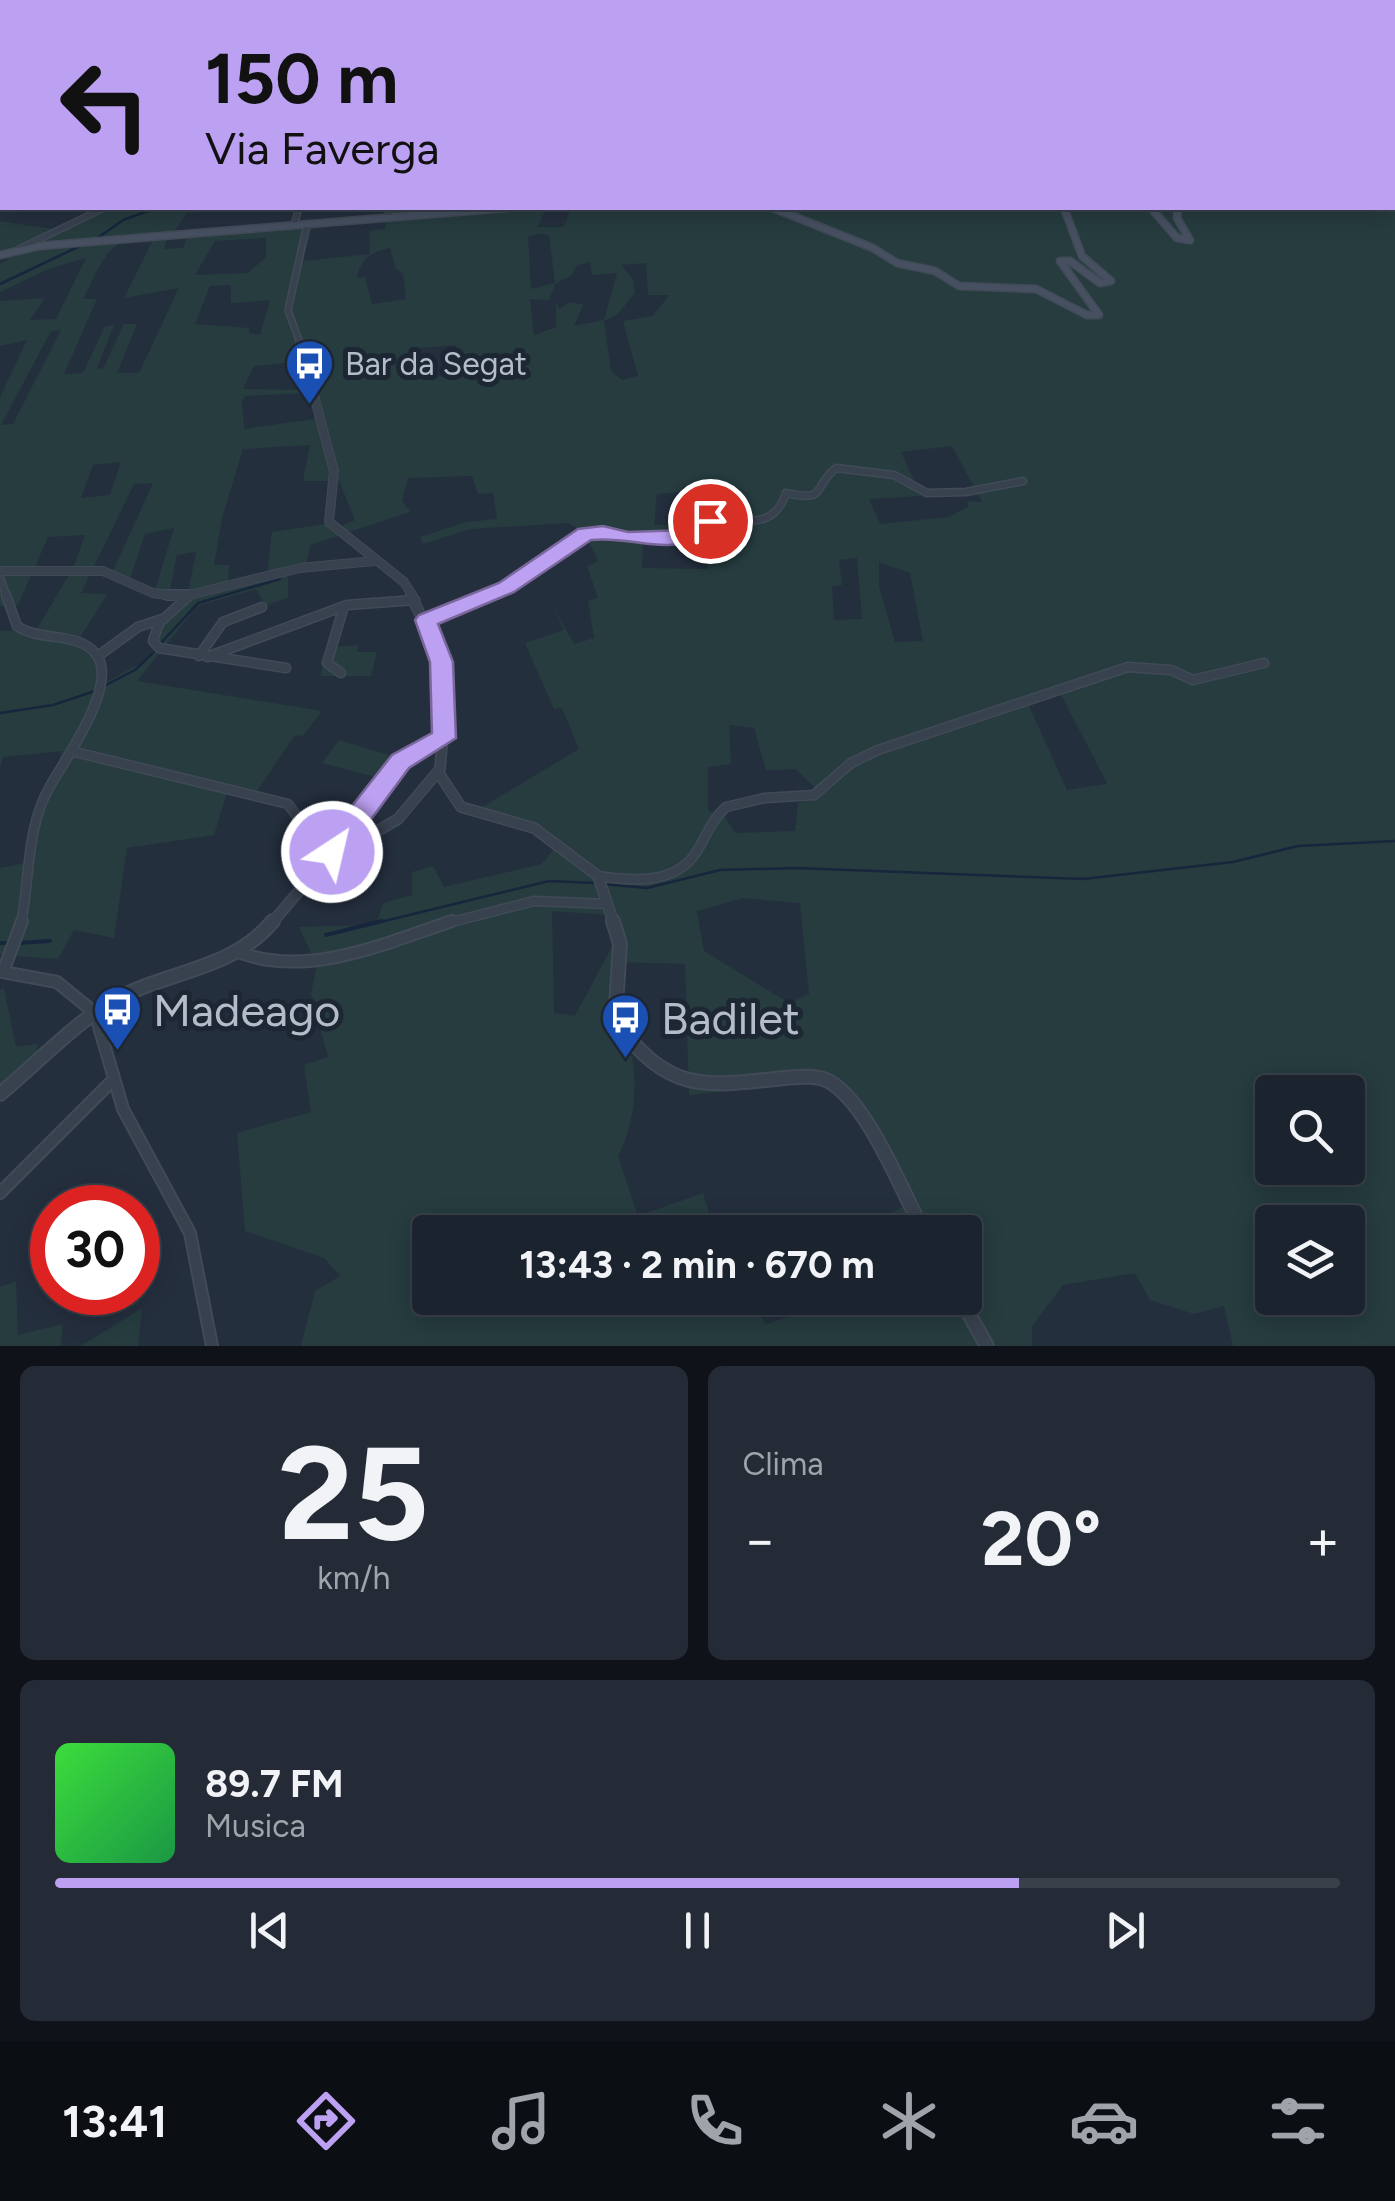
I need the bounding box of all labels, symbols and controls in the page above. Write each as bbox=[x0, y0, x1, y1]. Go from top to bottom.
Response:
text: 150 m bbox=[205, 36, 398, 121]
icon: left bbox=[40, 40, 170, 170]
text: Via Faverga bbox=[205, 121, 440, 175]
bus stop icon: Bar da Segat bbox=[284, 338, 336, 406]
place label: Bar da Segat bbox=[345, 345, 527, 383]
pin bbox=[668, 479, 753, 564]
icon: arrive bbox=[683, 494, 738, 549]
position arrow bbox=[280, 800, 384, 904]
place label: Madeago bbox=[153, 983, 340, 1037]
bus stop icon: Madeago bbox=[92, 984, 144, 1052]
place label: Badilet bbox=[661, 991, 800, 1045]
bus stop icon: Badilet bbox=[600, 992, 652, 1060]
map controls bbox=[1255, 1075, 1365, 1315]
button: search bbox=[1255, 1075, 1365, 1185]
speed limit sign: 30 bbox=[30, 1185, 160, 1315]
button: layers bbox=[1255, 1205, 1365, 1315]
text: 13:43 · 2 min · 670 m bbox=[519, 1242, 875, 1288]
text: 25 bbox=[278, 1416, 429, 1572]
text: Clima bbox=[743, 1445, 824, 1483]
text: 20° bbox=[981, 1494, 1101, 1584]
text: − bbox=[743, 1507, 777, 1573]
text: + bbox=[1306, 1507, 1340, 1573]
text: km/h bbox=[317, 1559, 390, 1597]
text: 89.7 FM bbox=[205, 1761, 344, 1807]
text: Musica bbox=[205, 1807, 306, 1845]
icon: previous bbox=[242, 1903, 297, 1958]
icon: pause bbox=[670, 1903, 725, 1958]
icon: next bbox=[1098, 1903, 1153, 1958]
icon: directions bbox=[291, 2086, 361, 2156]
icon: music bbox=[486, 2086, 556, 2156]
icon: phone bbox=[680, 2086, 750, 2156]
icon: climate bbox=[874, 2086, 944, 2156]
icon: car bbox=[1069, 2086, 1139, 2156]
icon: filters bbox=[1263, 2086, 1333, 2156]
text: 13:41 bbox=[62, 2094, 167, 2148]

